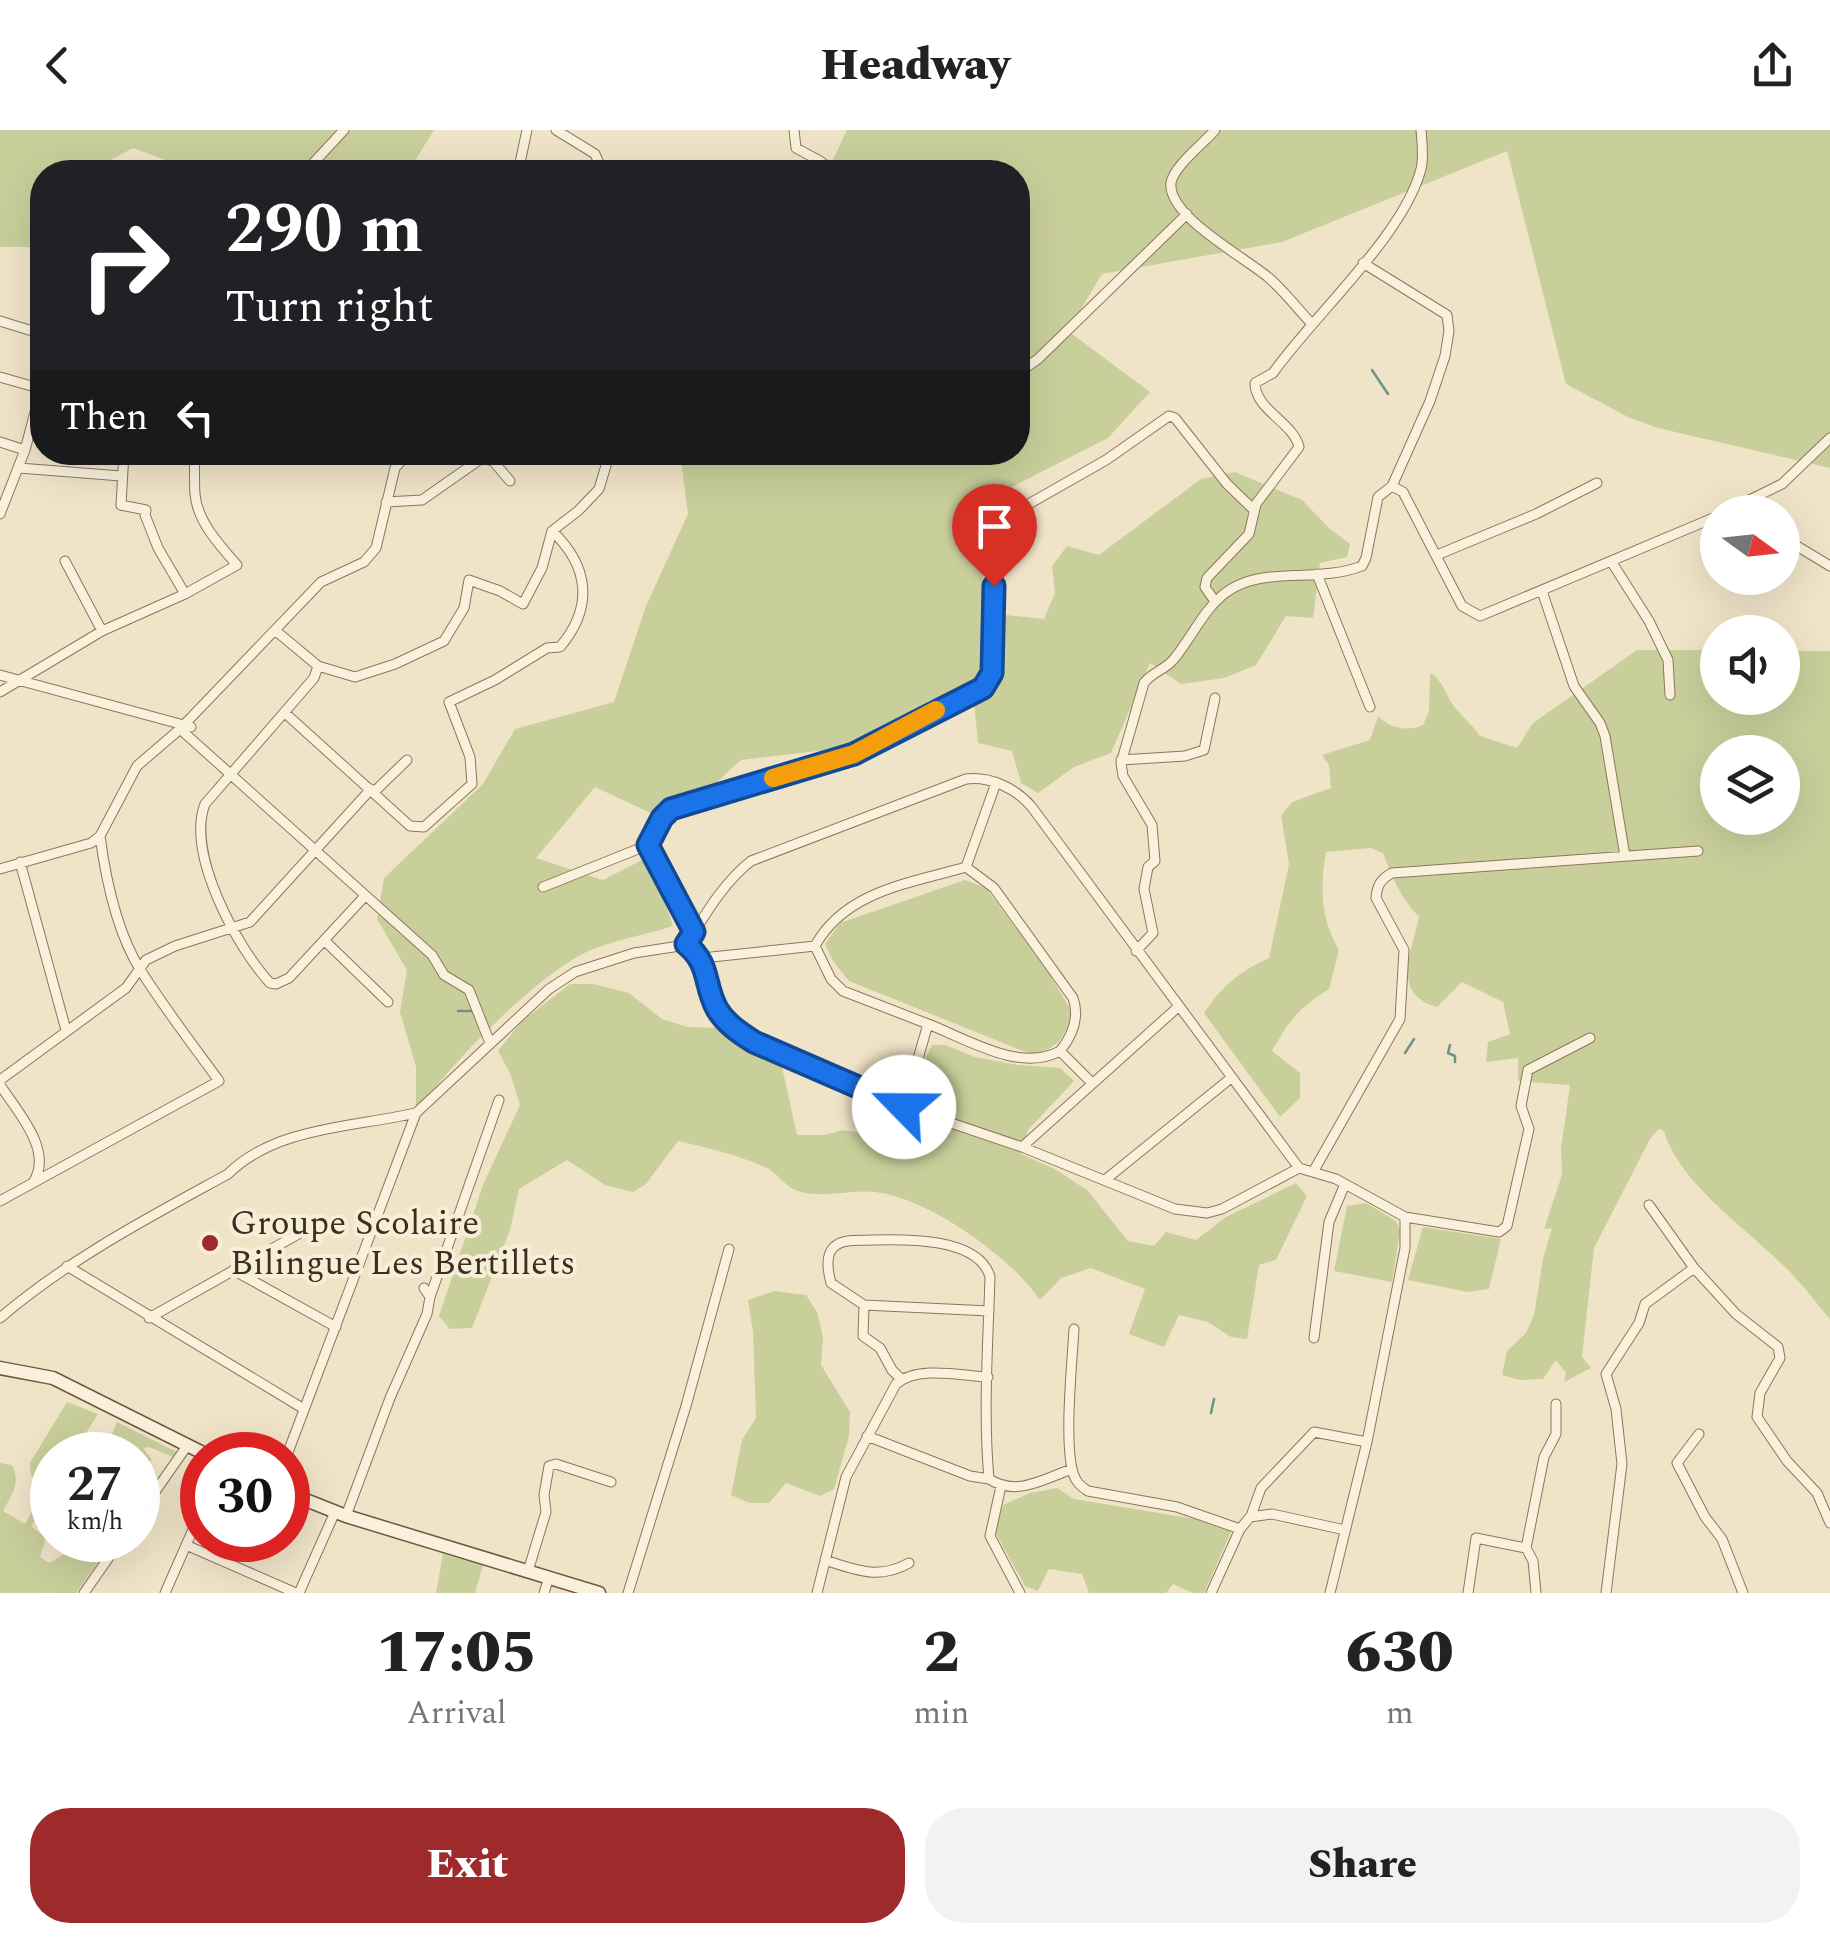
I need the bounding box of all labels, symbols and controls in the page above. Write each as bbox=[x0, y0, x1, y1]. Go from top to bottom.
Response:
text: Headway bbox=[820, 31, 1010, 100]
icon: back bbox=[30, 38, 85, 93]
icon: share bbox=[1745, 38, 1800, 93]
text: 290 m bbox=[225, 177, 423, 283]
icon: right bbox=[60, 200, 190, 330]
text: Turn right bbox=[225, 273, 434, 342]
text: Then bbox=[60, 389, 148, 447]
icon: left bbox=[168, 390, 223, 445]
pin bbox=[952, 484, 1037, 587]
north arrow bbox=[1700, 495, 1800, 595]
map controls bbox=[1700, 495, 1800, 835]
icon: arrive bbox=[967, 499, 1022, 554]
button: sound bbox=[1700, 615, 1800, 715]
button: layers bbox=[1700, 735, 1800, 835]
position arrow bbox=[852, 1055, 956, 1159]
place label: Groupe Scolaire Bilingue Les Bertillets bbox=[230, 1197, 575, 1290]
marker: Groupe Scolaire Bilingue Les Bertillets bbox=[199, 1232, 221, 1254]
speed limit sign: 30 bbox=[180, 1432, 310, 1562]
text: 27 bbox=[67, 1447, 123, 1523]
text: km/h bbox=[67, 1503, 123, 1541]
text: 17:05 bbox=[376, 1607, 537, 1699]
text: 2 bbox=[923, 1607, 959, 1699]
text: 630 bbox=[1346, 1607, 1454, 1699]
text: Arrival bbox=[407, 1689, 507, 1738]
text: min bbox=[913, 1689, 969, 1738]
text: m bbox=[1386, 1689, 1413, 1738]
button: Exit bbox=[30, 1808, 905, 1923]
button: Share bbox=[925, 1808, 1800, 1923]

